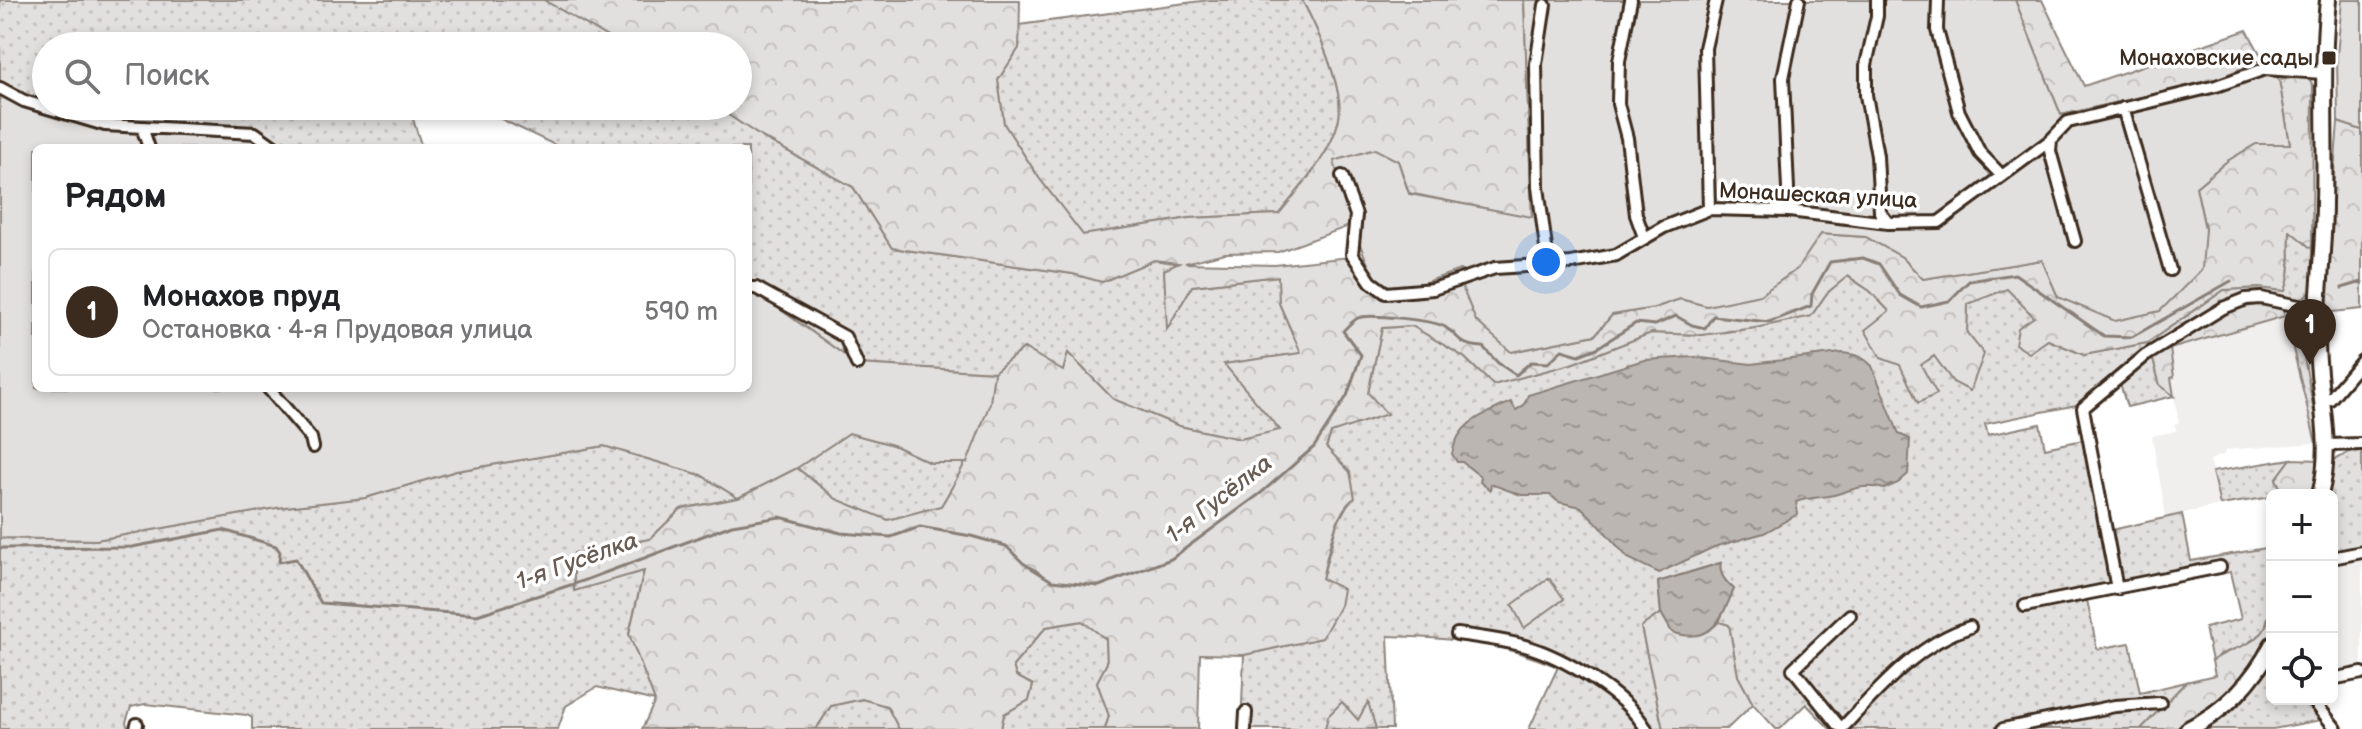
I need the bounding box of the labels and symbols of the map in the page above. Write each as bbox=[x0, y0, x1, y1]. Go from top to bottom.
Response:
place label: Монаховские сады bbox=[2119, 45, 2313, 72]
marker: Монаховские сады bbox=[2320, 49, 2338, 67]
street label: Монашеская улица bbox=[1718, 177, 1918, 215]
your location bbox=[1526, 242, 1566, 282]
pin: 1 bbox=[2284, 299, 2336, 365]
water label: 1-я Гусёлка bbox=[1160, 448, 1278, 550]
water label: 1-я Гусёлка bbox=[512, 526, 642, 596]

